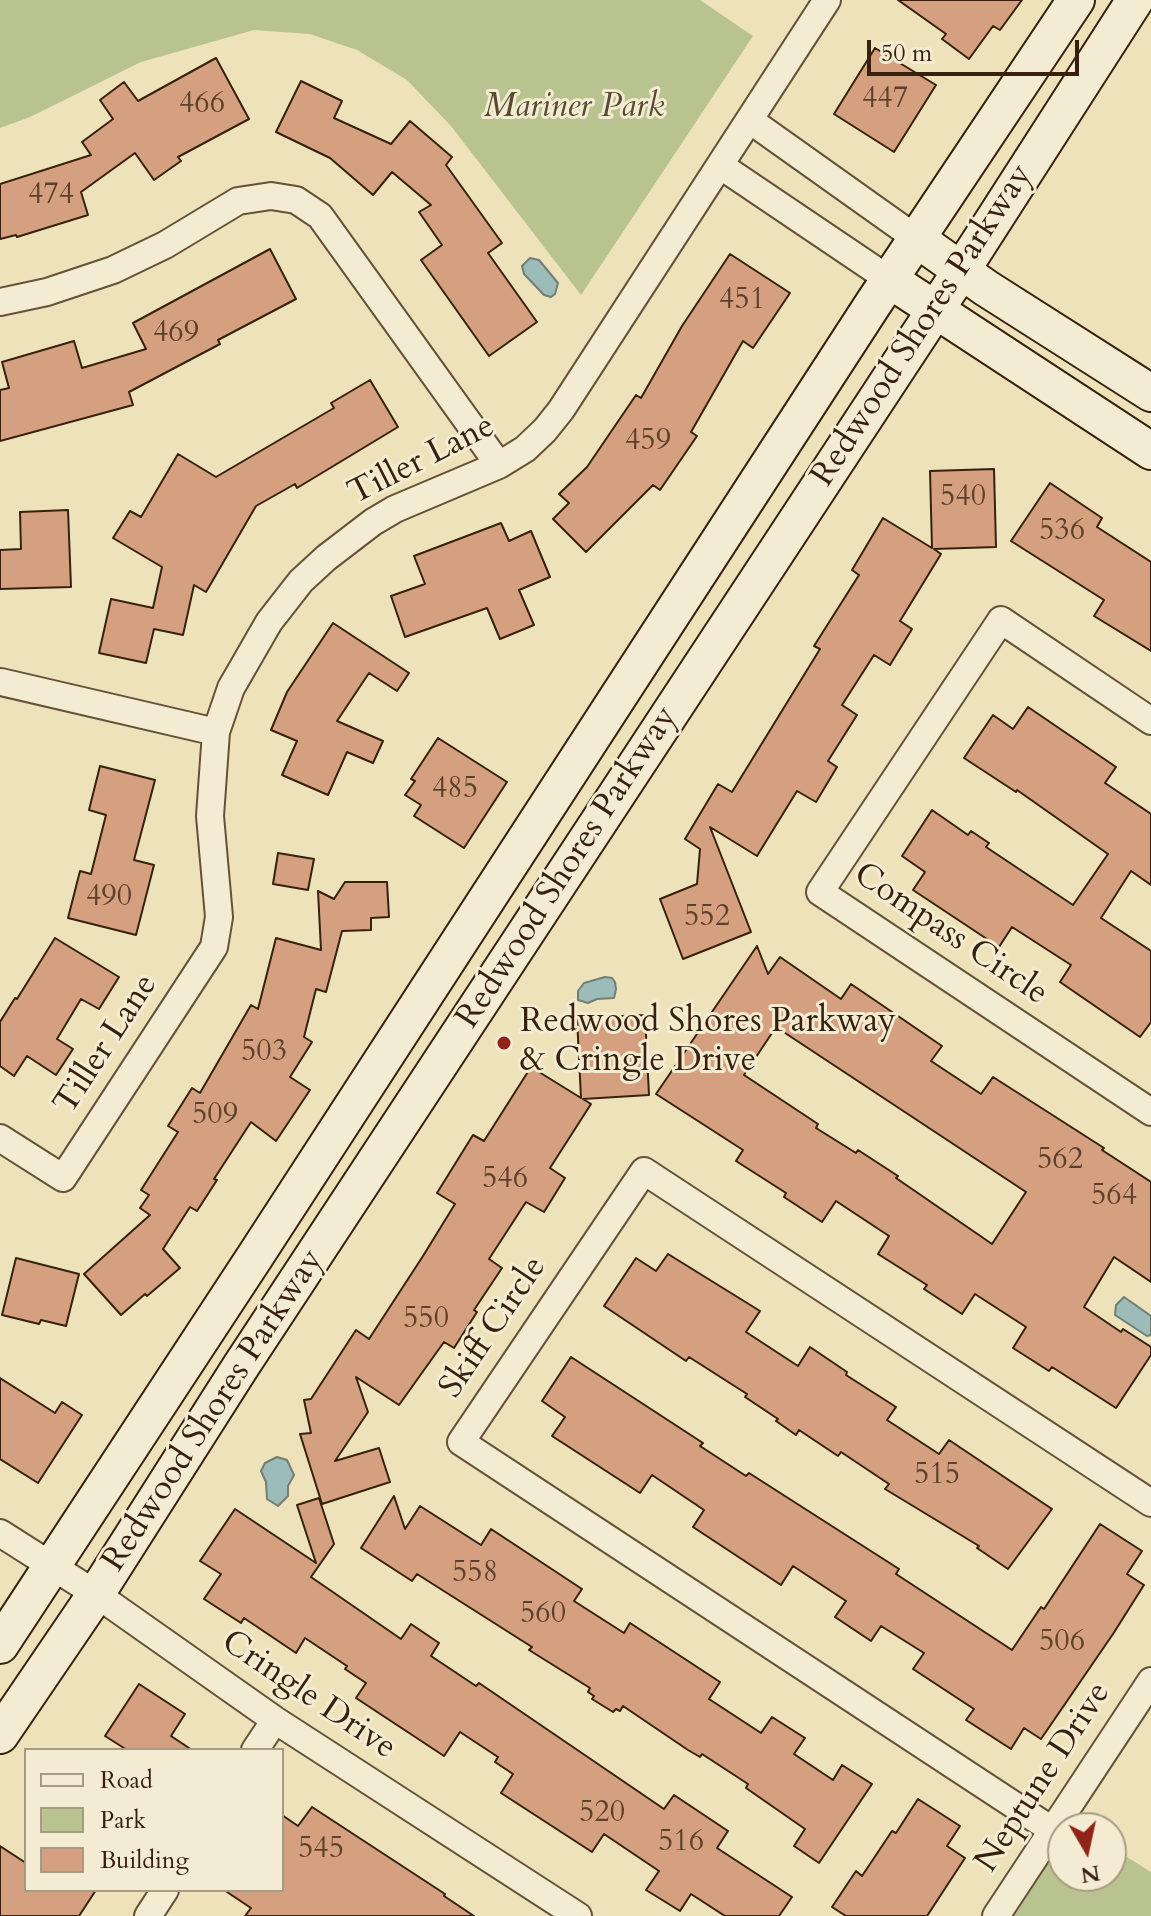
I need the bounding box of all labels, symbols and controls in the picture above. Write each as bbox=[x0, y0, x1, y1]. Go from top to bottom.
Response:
scale bar bbox=[871, 24, 1083, 74]
text: 50 m bbox=[881, 37, 932, 70]
house number: 447 bbox=[862, 82, 908, 118]
house number: 466 bbox=[179, 87, 225, 123]
park label: Mariner Park bbox=[484, 88, 664, 128]
street label: Redwood Shores Parkway bbox=[803, 157, 1043, 495]
house number: 474 bbox=[28, 178, 74, 214]
house number: 451 bbox=[719, 283, 765, 319]
house number: 469 bbox=[153, 316, 199, 352]
street label: Tiller Lane bbox=[342, 407, 502, 515]
house number: 459 bbox=[625, 424, 671, 460]
house number: 540 bbox=[940, 480, 986, 516]
house number: 536 bbox=[1039, 514, 1085, 550]
street label: Redwood Shores Parkway bbox=[448, 699, 688, 1037]
house number: 485 bbox=[432, 772, 478, 808]
street label: Compass Circle bbox=[845, 855, 1055, 1015]
house number: 490 bbox=[86, 880, 132, 916]
house number: 552 bbox=[684, 900, 730, 936]
street label: Tiller Lane bbox=[47, 967, 167, 1123]
place label: Redwood Shores Parkway & Cringle Drive bbox=[520, 1003, 896, 1082]
marker: Redwood Shores Parkway & Cringle Drive bbox=[495, 1034, 513, 1052]
house number: 503 bbox=[241, 1035, 287, 1071]
house number: 509 bbox=[192, 1098, 238, 1134]
house number: 562 bbox=[1037, 1143, 1083, 1179]
house number: 546 bbox=[482, 1162, 528, 1198]
house number: 564 bbox=[1091, 1179, 1137, 1215]
street label: Redwood Shores Parkway bbox=[94, 1242, 334, 1580]
street label: Skiff Circle bbox=[432, 1249, 556, 1407]
house number: 550 bbox=[403, 1302, 449, 1338]
house number: 515 bbox=[914, 1458, 960, 1494]
house number: 558 bbox=[452, 1556, 498, 1592]
house number: 560 bbox=[520, 1597, 566, 1633]
street label: Cringle Drive bbox=[213, 1623, 403, 1769]
house number: 506 bbox=[1039, 1625, 1085, 1661]
street label: Neptune Drive bbox=[968, 1675, 1120, 1881]
legend bbox=[24, 1748, 284, 1892]
text: Road bbox=[100, 1764, 153, 1797]
house number: 520 bbox=[579, 1796, 625, 1832]
text: Park bbox=[100, 1804, 146, 1837]
north arrow bbox=[1047, 1812, 1127, 1892]
house number: 516 bbox=[658, 1825, 704, 1861]
house number: 545 bbox=[298, 1832, 344, 1868]
text: Building bbox=[100, 1844, 189, 1877]

